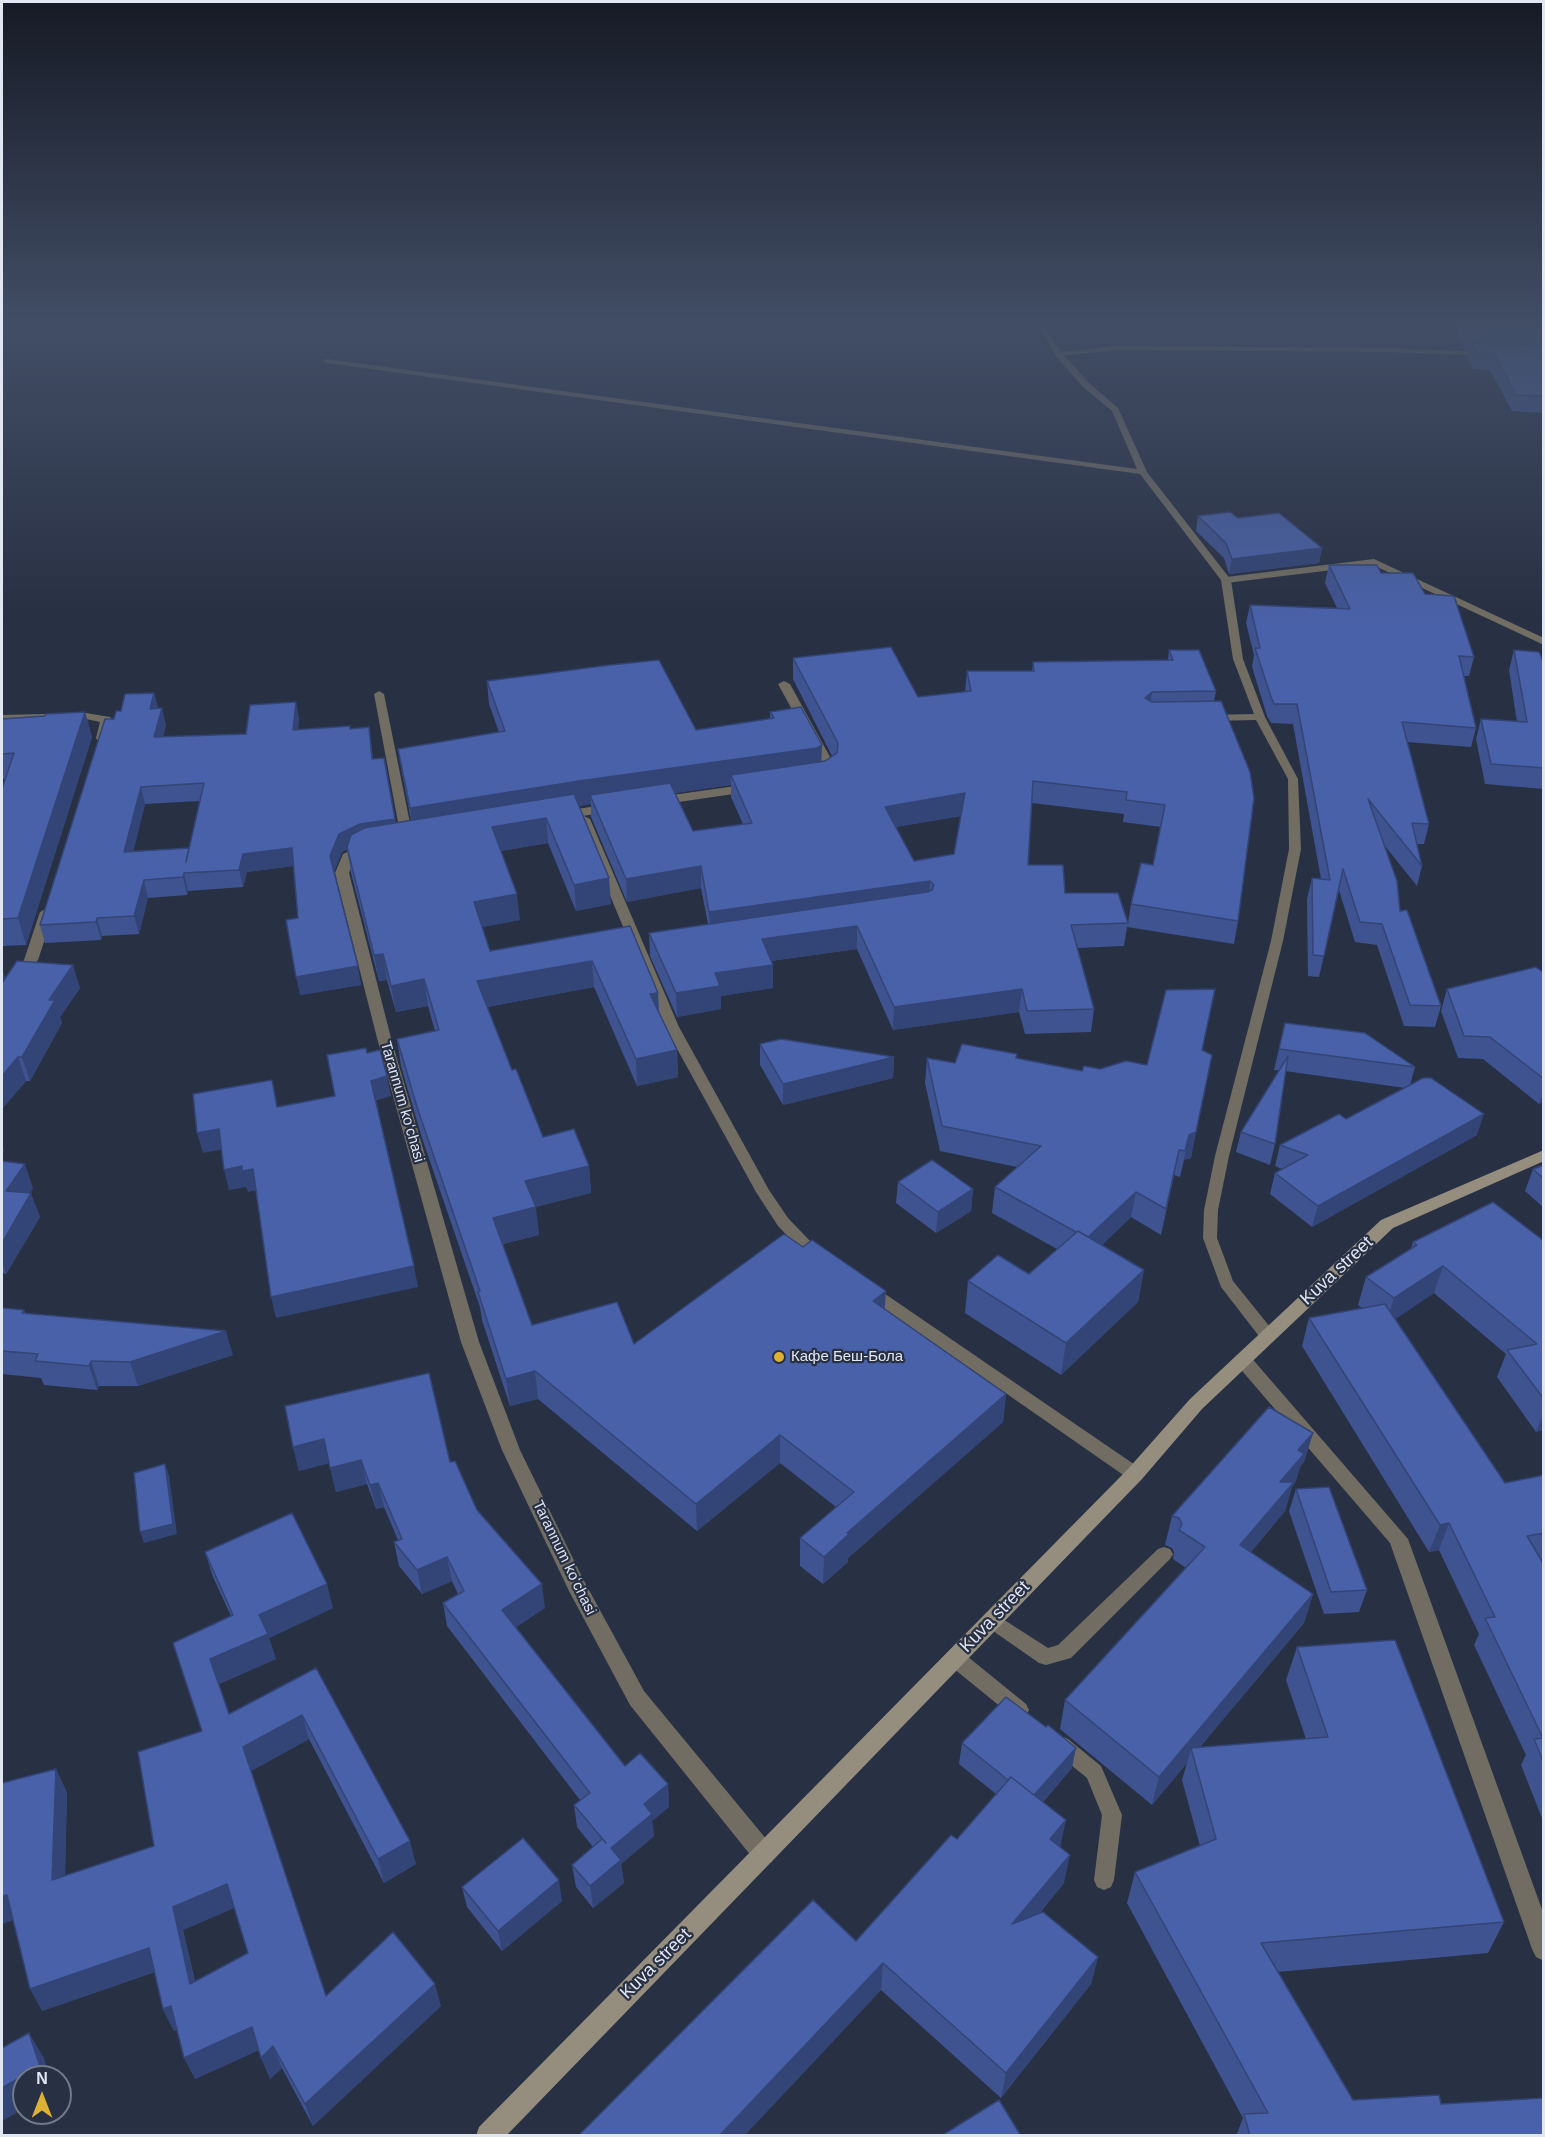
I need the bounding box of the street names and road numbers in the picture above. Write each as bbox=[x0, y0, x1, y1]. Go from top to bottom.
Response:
street label: Tarannum koʻchasi bbox=[376, 1039, 428, 1165]
street label: Kuva street bbox=[1296, 1232, 1378, 1310]
street label: Tarannum koʻchasi bbox=[528, 1498, 600, 1618]
street label: Kuva street bbox=[956, 1577, 1034, 1657]
street label: Kuva street bbox=[616, 1924, 696, 2004]

